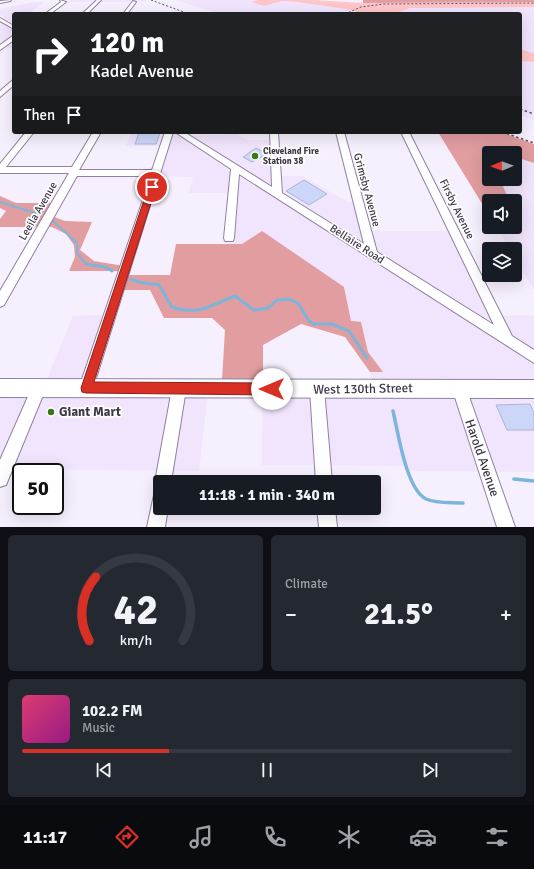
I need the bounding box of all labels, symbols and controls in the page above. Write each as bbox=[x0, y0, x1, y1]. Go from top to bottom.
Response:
text: 120 m bbox=[90, 26, 164, 60]
icon: right bbox=[24, 28, 76, 80]
text: Kadel Avenue bbox=[90, 60, 194, 82]
icon: arrive bbox=[63, 104, 85, 126]
text: Then bbox=[24, 106, 55, 124]
place label: Cleveland Fire Station 38 bbox=[263, 146, 319, 167]
north arrow bbox=[482, 146, 522, 186]
map controls bbox=[482, 146, 522, 282]
marker: Cleveland Fire Station 38 bbox=[250, 151, 260, 161]
street label: Grimsby Avenue bbox=[351, 152, 383, 228]
pin bbox=[135, 170, 169, 204]
icon: arrive bbox=[141, 176, 163, 198]
street label: Firsby Avenue bbox=[437, 177, 477, 241]
street label: Leeila Avenue bbox=[16, 180, 60, 242]
button: sound bbox=[482, 194, 522, 234]
street label: Bellaire Road bbox=[327, 222, 387, 267]
button: layers bbox=[482, 242, 522, 282]
position arrow bbox=[251, 368, 293, 410]
street label: West 130th Street bbox=[313, 380, 413, 398]
place label: Giant Mart bbox=[59, 404, 121, 420]
marker: Giant Mart bbox=[46, 407, 56, 417]
street label: Harold Avenue bbox=[461, 417, 503, 499]
speed limit sign: 50 bbox=[12, 463, 64, 515]
text: 11:18 · 1 min · 340 m bbox=[199, 486, 335, 504]
text: Climate bbox=[285, 576, 328, 592]
text: 42 bbox=[113, 585, 158, 636]
text: 21.5° bbox=[364, 596, 433, 633]
text: − bbox=[285, 601, 297, 628]
text: + bbox=[500, 601, 512, 628]
text: km/h bbox=[119, 632, 152, 649]
text: 102.2 FM bbox=[82, 702, 143, 720]
text: Music bbox=[82, 720, 115, 736]
icon: previous bbox=[93, 759, 115, 781]
icon: pause bbox=[256, 759, 278, 781]
icon: next bbox=[419, 759, 441, 781]
icon: directions bbox=[113, 823, 141, 851]
icon: music bbox=[187, 823, 215, 851]
icon: phone bbox=[261, 823, 289, 851]
icon: climate bbox=[335, 823, 363, 851]
icon: car bbox=[409, 823, 437, 851]
icon: filters bbox=[483, 823, 511, 851]
text: 11:17 bbox=[23, 826, 67, 848]

